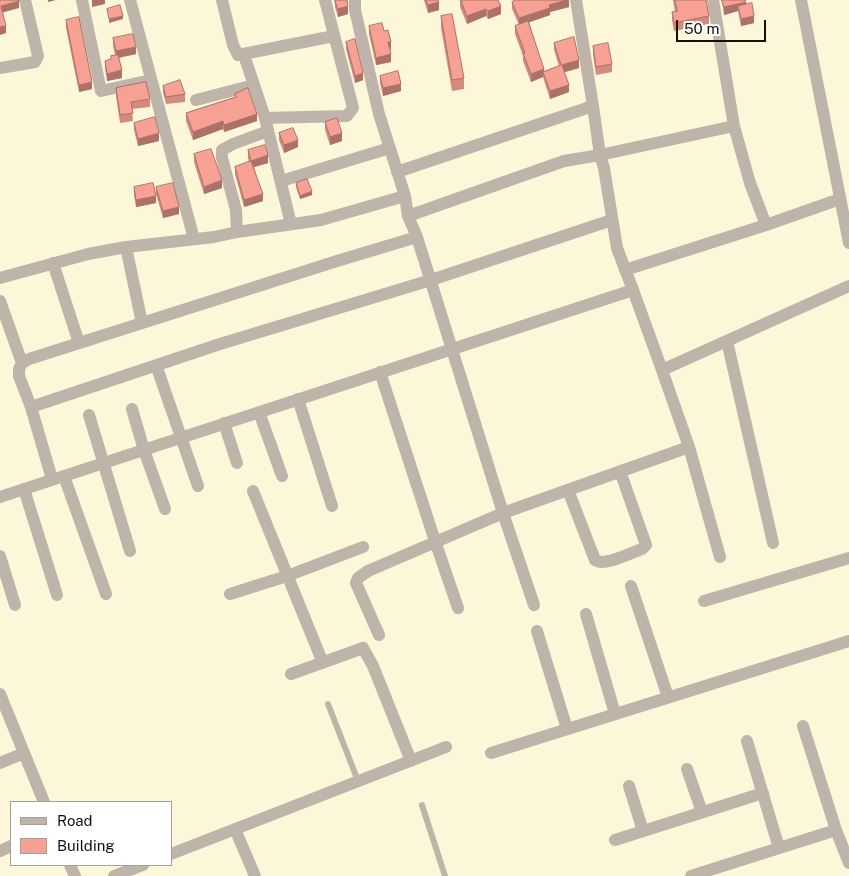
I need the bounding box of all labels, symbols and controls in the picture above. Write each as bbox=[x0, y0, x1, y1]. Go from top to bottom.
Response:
scale bar bbox=[679, 10, 769, 42]
text: 50 m bbox=[684, 20, 719, 37]
legend bbox=[10, 801, 172, 866]
text: Road bbox=[57, 812, 93, 829]
text: Building bbox=[57, 837, 115, 854]

